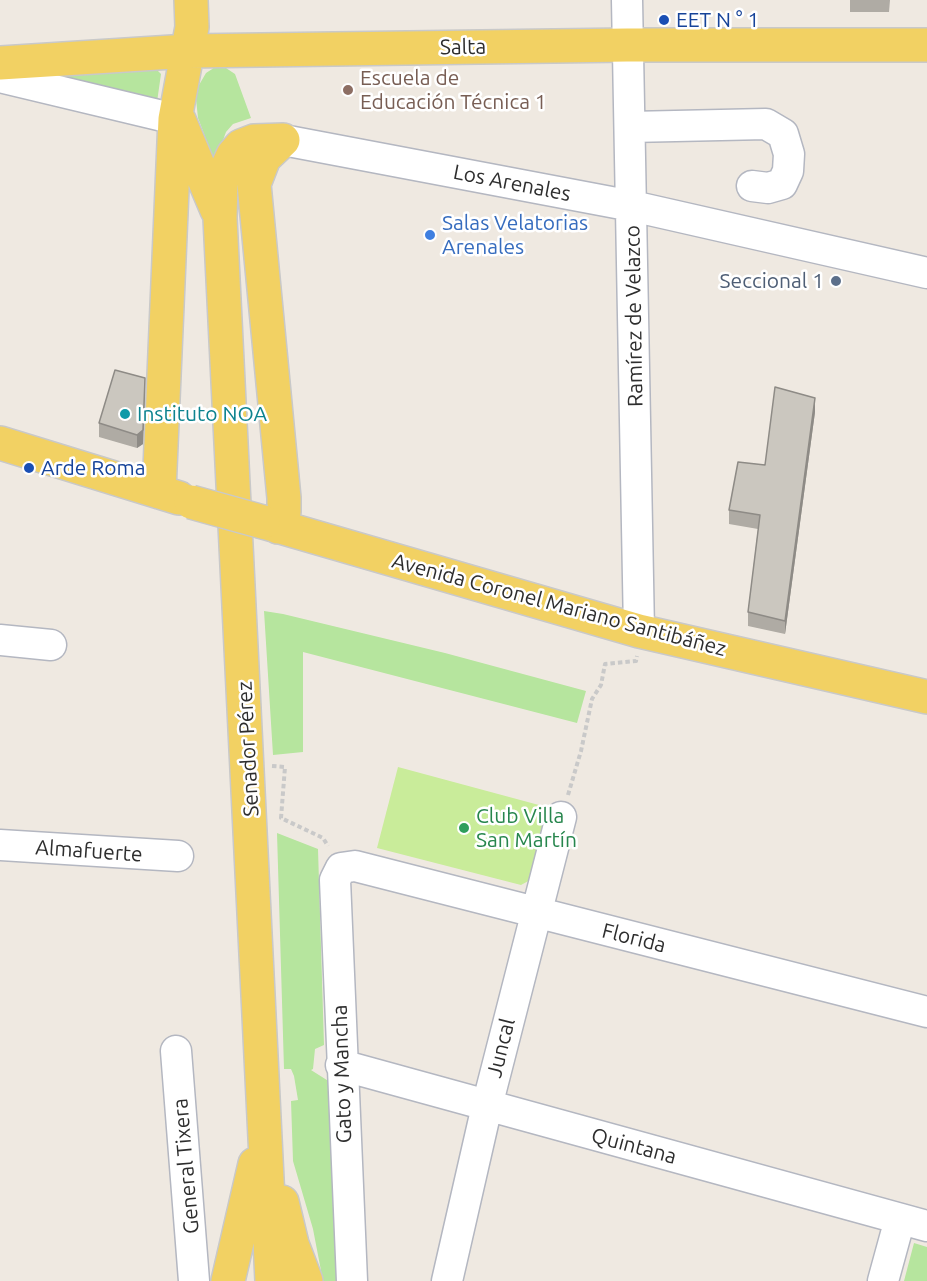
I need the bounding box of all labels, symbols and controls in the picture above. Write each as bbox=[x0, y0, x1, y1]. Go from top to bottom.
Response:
place label: EET N ° 1 bbox=[676, 7, 759, 33]
marker: EET N ° 1 bbox=[657, 13, 671, 27]
street label: Salta bbox=[440, 34, 486, 60]
place label: Escuela de Educación Técnica 1 bbox=[360, 65, 547, 115]
marker: Escuela de Educación Técnica 1 bbox=[341, 83, 355, 97]
street label: Los Arenales bbox=[451, 159, 573, 207]
place label: Salas Velatorias Arenales bbox=[442, 210, 588, 260]
street label: Ramírez de Velazco bbox=[620, 225, 648, 407]
marker: Salas Velatorias Arenales bbox=[423, 228, 437, 242]
place label: Seccional 1 bbox=[720, 268, 824, 294]
marker: Seccional 1 bbox=[829, 274, 843, 288]
place label: Instituto NOA bbox=[137, 401, 267, 427]
marker: Instituto NOA bbox=[118, 407, 132, 421]
place label: Arde Roma bbox=[41, 455, 146, 481]
marker: Arde Roma bbox=[22, 461, 36, 475]
street label: Avenida Coronel Mariano Santibáñez bbox=[389, 548, 729, 662]
street label: Senador Pérez bbox=[232, 681, 264, 817]
place label: Club Villa San Martín bbox=[476, 803, 577, 853]
marker: Club Villa San Martín bbox=[457, 821, 471, 835]
street label: Almafuerte bbox=[35, 835, 143, 867]
street label: Florida bbox=[599, 918, 669, 958]
street label: Gato y Mancha bbox=[327, 1004, 357, 1144]
street label: Juncal bbox=[481, 1016, 521, 1080]
street label: General Tixera bbox=[168, 1097, 204, 1235]
street label: Quintana bbox=[589, 1123, 679, 1169]

